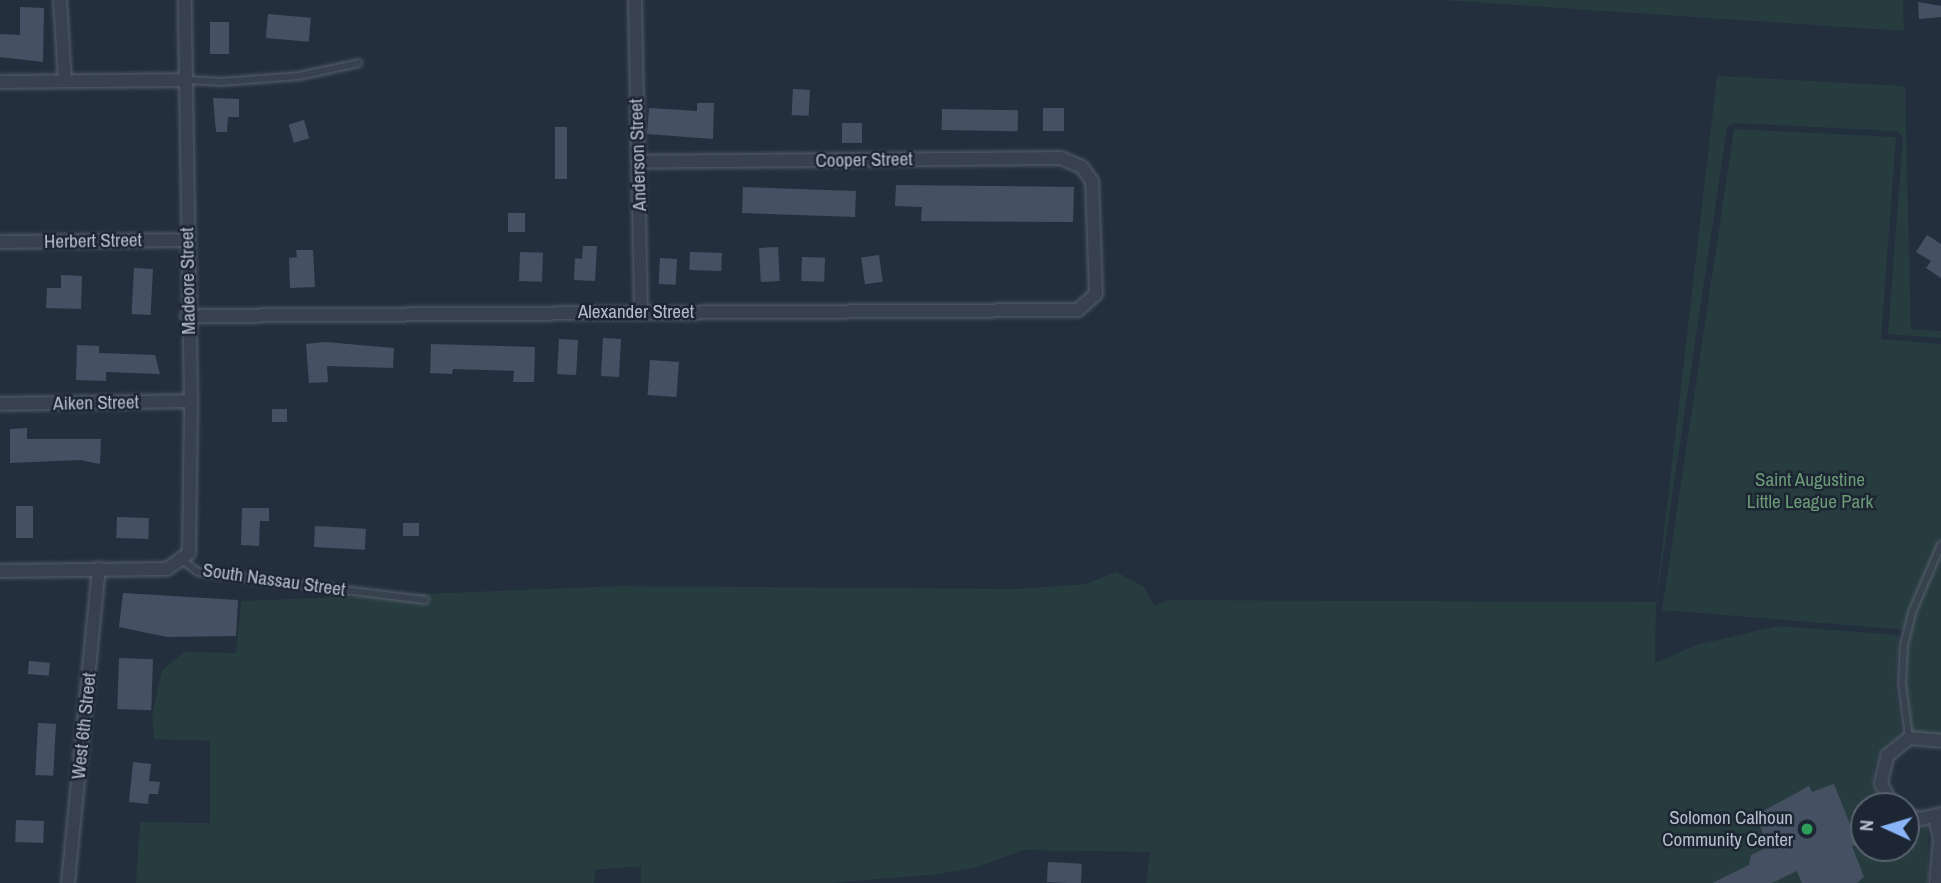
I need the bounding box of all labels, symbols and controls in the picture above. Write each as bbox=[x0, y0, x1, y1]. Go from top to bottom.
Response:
street label: Anderson Street bbox=[625, 98, 651, 212]
street label: Cooper Street bbox=[815, 148, 913, 172]
street label: Madeore Street bbox=[176, 227, 200, 335]
street label: Herbert Street bbox=[44, 229, 142, 253]
street label: Alexander Street bbox=[578, 301, 694, 323]
street label: Aiken Street bbox=[53, 391, 139, 415]
park label: Saint Augustine Little League Park bbox=[1747, 469, 1873, 513]
street label: South Nassau Street bbox=[201, 559, 347, 601]
street label: West 6th Street bbox=[67, 672, 101, 780]
north arrow bbox=[1850, 792, 1920, 862]
place label: Solomon Calhoun Community Center bbox=[1662, 807, 1793, 851]
text: N bbox=[1853, 819, 1879, 832]
marker: Solomon Calhoun Community Center bbox=[1799, 821, 1815, 837]

